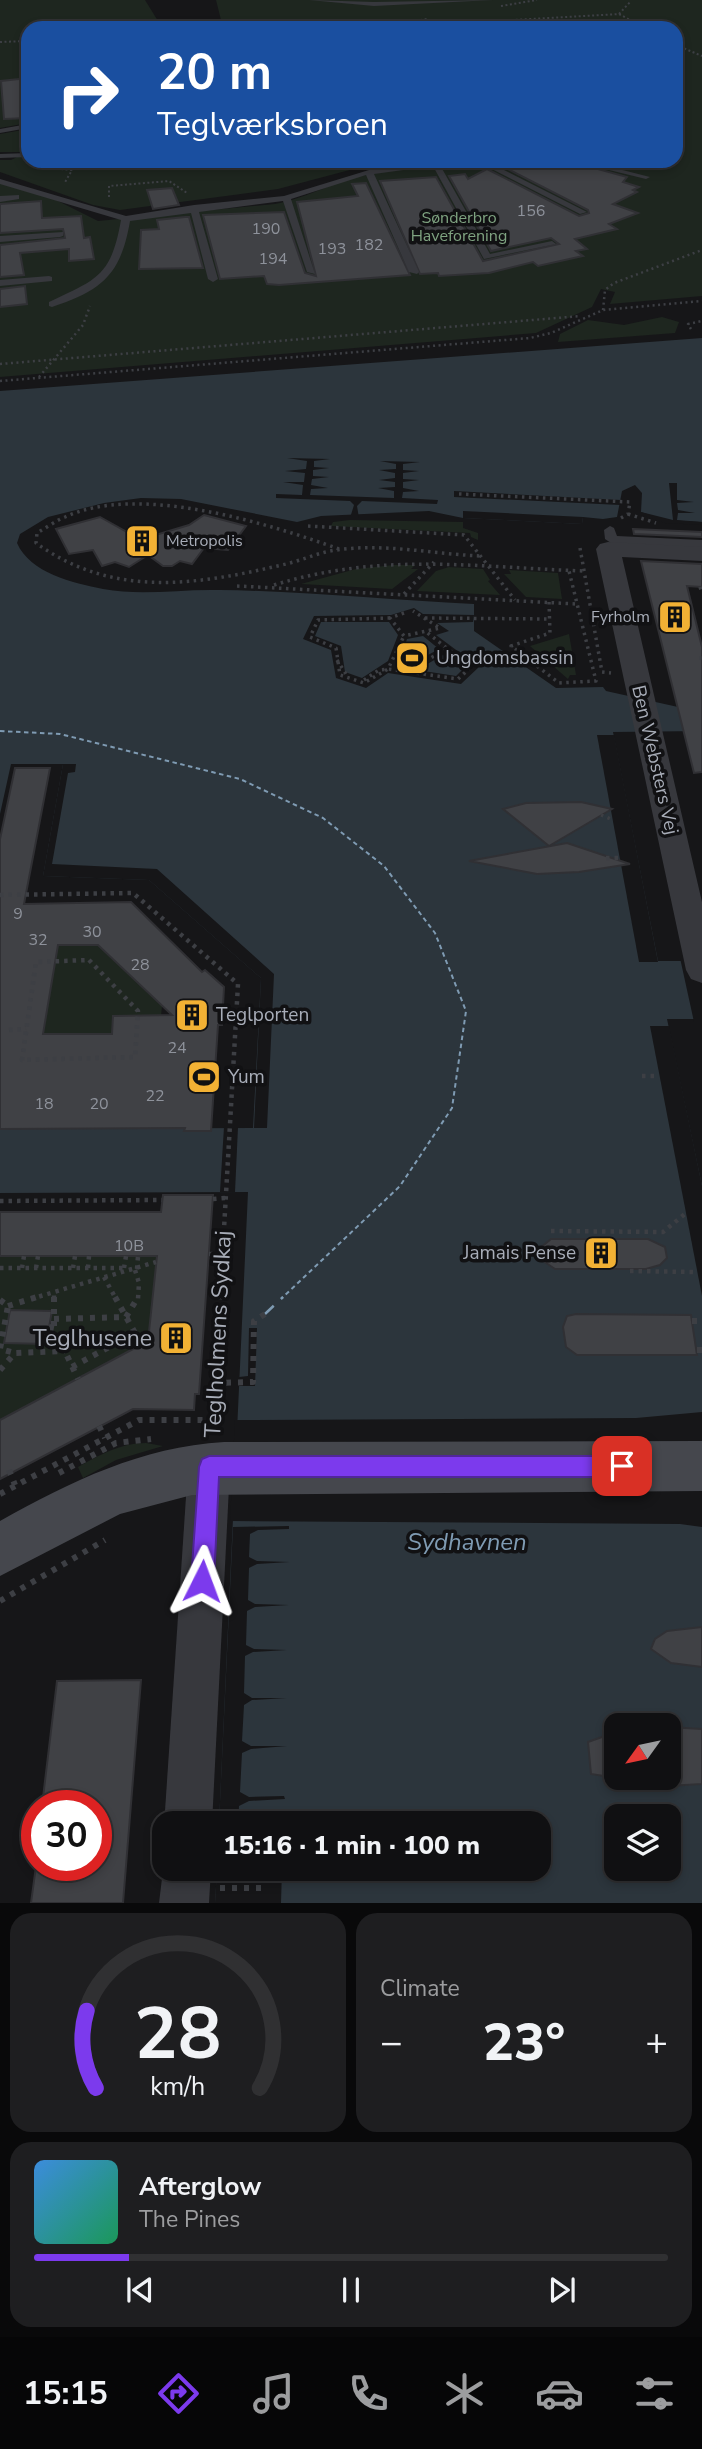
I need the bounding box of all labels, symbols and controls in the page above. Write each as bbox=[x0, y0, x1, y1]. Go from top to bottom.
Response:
text: 20 m bbox=[157, 39, 272, 106]
icon: right bbox=[42, 49, 133, 140]
text: Teglværksbroen bbox=[157, 103, 388, 146]
house number: 156 bbox=[517, 200, 545, 222]
park label: Sønderbro Haveforening bbox=[411, 207, 507, 247]
house number: 190 bbox=[252, 218, 280, 240]
house number: 182 bbox=[355, 234, 383, 256]
house number: 193 bbox=[318, 238, 346, 260]
house number: 194 bbox=[259, 248, 288, 270]
building icon: Metropolis bbox=[123, 522, 161, 560]
place label: Metropolis bbox=[166, 530, 243, 552]
building icon: Fyrholm bbox=[656, 598, 694, 636]
place label: Fyrholm bbox=[591, 606, 650, 628]
sports icon: Ungdomsbassin bbox=[393, 639, 431, 677]
place label: Ungdomsbassin bbox=[436, 645, 573, 671]
street label: Ben Websters Vej bbox=[625, 683, 685, 837]
house number: 9 bbox=[13, 903, 23, 925]
house number: 30 bbox=[82, 921, 102, 943]
house number: 32 bbox=[28, 929, 48, 951]
house number: 28 bbox=[130, 954, 150, 976]
building icon: Teglporten bbox=[173, 996, 211, 1034]
place label: Teglporten bbox=[216, 1002, 309, 1028]
house number: 24 bbox=[167, 1037, 187, 1059]
sports icon: Yum bbox=[185, 1058, 223, 1096]
place label: Yum bbox=[227, 1064, 265, 1090]
house number: 22 bbox=[145, 1085, 165, 1107]
house number: 18 bbox=[34, 1093, 54, 1115]
house number: 20 bbox=[89, 1093, 109, 1115]
street label: Teglholmens Sydkaj bbox=[197, 1230, 239, 1438]
building icon: Jamais Pense bbox=[582, 1234, 620, 1272]
house number: 10B bbox=[114, 1235, 144, 1257]
place label: Jamais Pense bbox=[462, 1240, 576, 1266]
building icon: Teglhusene bbox=[157, 1319, 195, 1357]
place label: Teglhusene bbox=[33, 1323, 152, 1354]
pin bbox=[592, 1436, 652, 1496]
icon: arrive bbox=[603, 1447, 641, 1485]
water label: Sydhavnen bbox=[407, 1526, 527, 1558]
position arrow bbox=[165, 1544, 239, 1618]
north arrow bbox=[604, 1713, 681, 1790]
map controls bbox=[604, 1713, 681, 1881]
speed limit sign: 30 bbox=[21, 1790, 112, 1881]
button: layers bbox=[604, 1804, 681, 1881]
text: 15:16 · 1 min · 100 m bbox=[223, 1828, 480, 1863]
text: Climate bbox=[380, 1973, 460, 2004]
text: 28 bbox=[134, 1985, 222, 2085]
text: 23° bbox=[483, 2007, 565, 2078]
text: − bbox=[380, 2017, 403, 2068]
text: + bbox=[645, 2017, 668, 2068]
text: km/h bbox=[150, 2070, 206, 2104]
text: Afterglow bbox=[139, 2169, 262, 2204]
text: The Pines bbox=[139, 2204, 240, 2235]
icon: previous bbox=[121, 2271, 159, 2309]
icon: pause bbox=[332, 2271, 370, 2309]
icon: next bbox=[543, 2271, 581, 2309]
icon: directions bbox=[154, 2369, 203, 2418]
icon: music bbox=[249, 2369, 298, 2418]
icon: phone bbox=[344, 2369, 393, 2418]
icon: climate bbox=[440, 2369, 489, 2418]
icon: car bbox=[535, 2369, 584, 2418]
icon: filters bbox=[630, 2369, 679, 2418]
text: 15:15 bbox=[23, 2372, 108, 2415]

